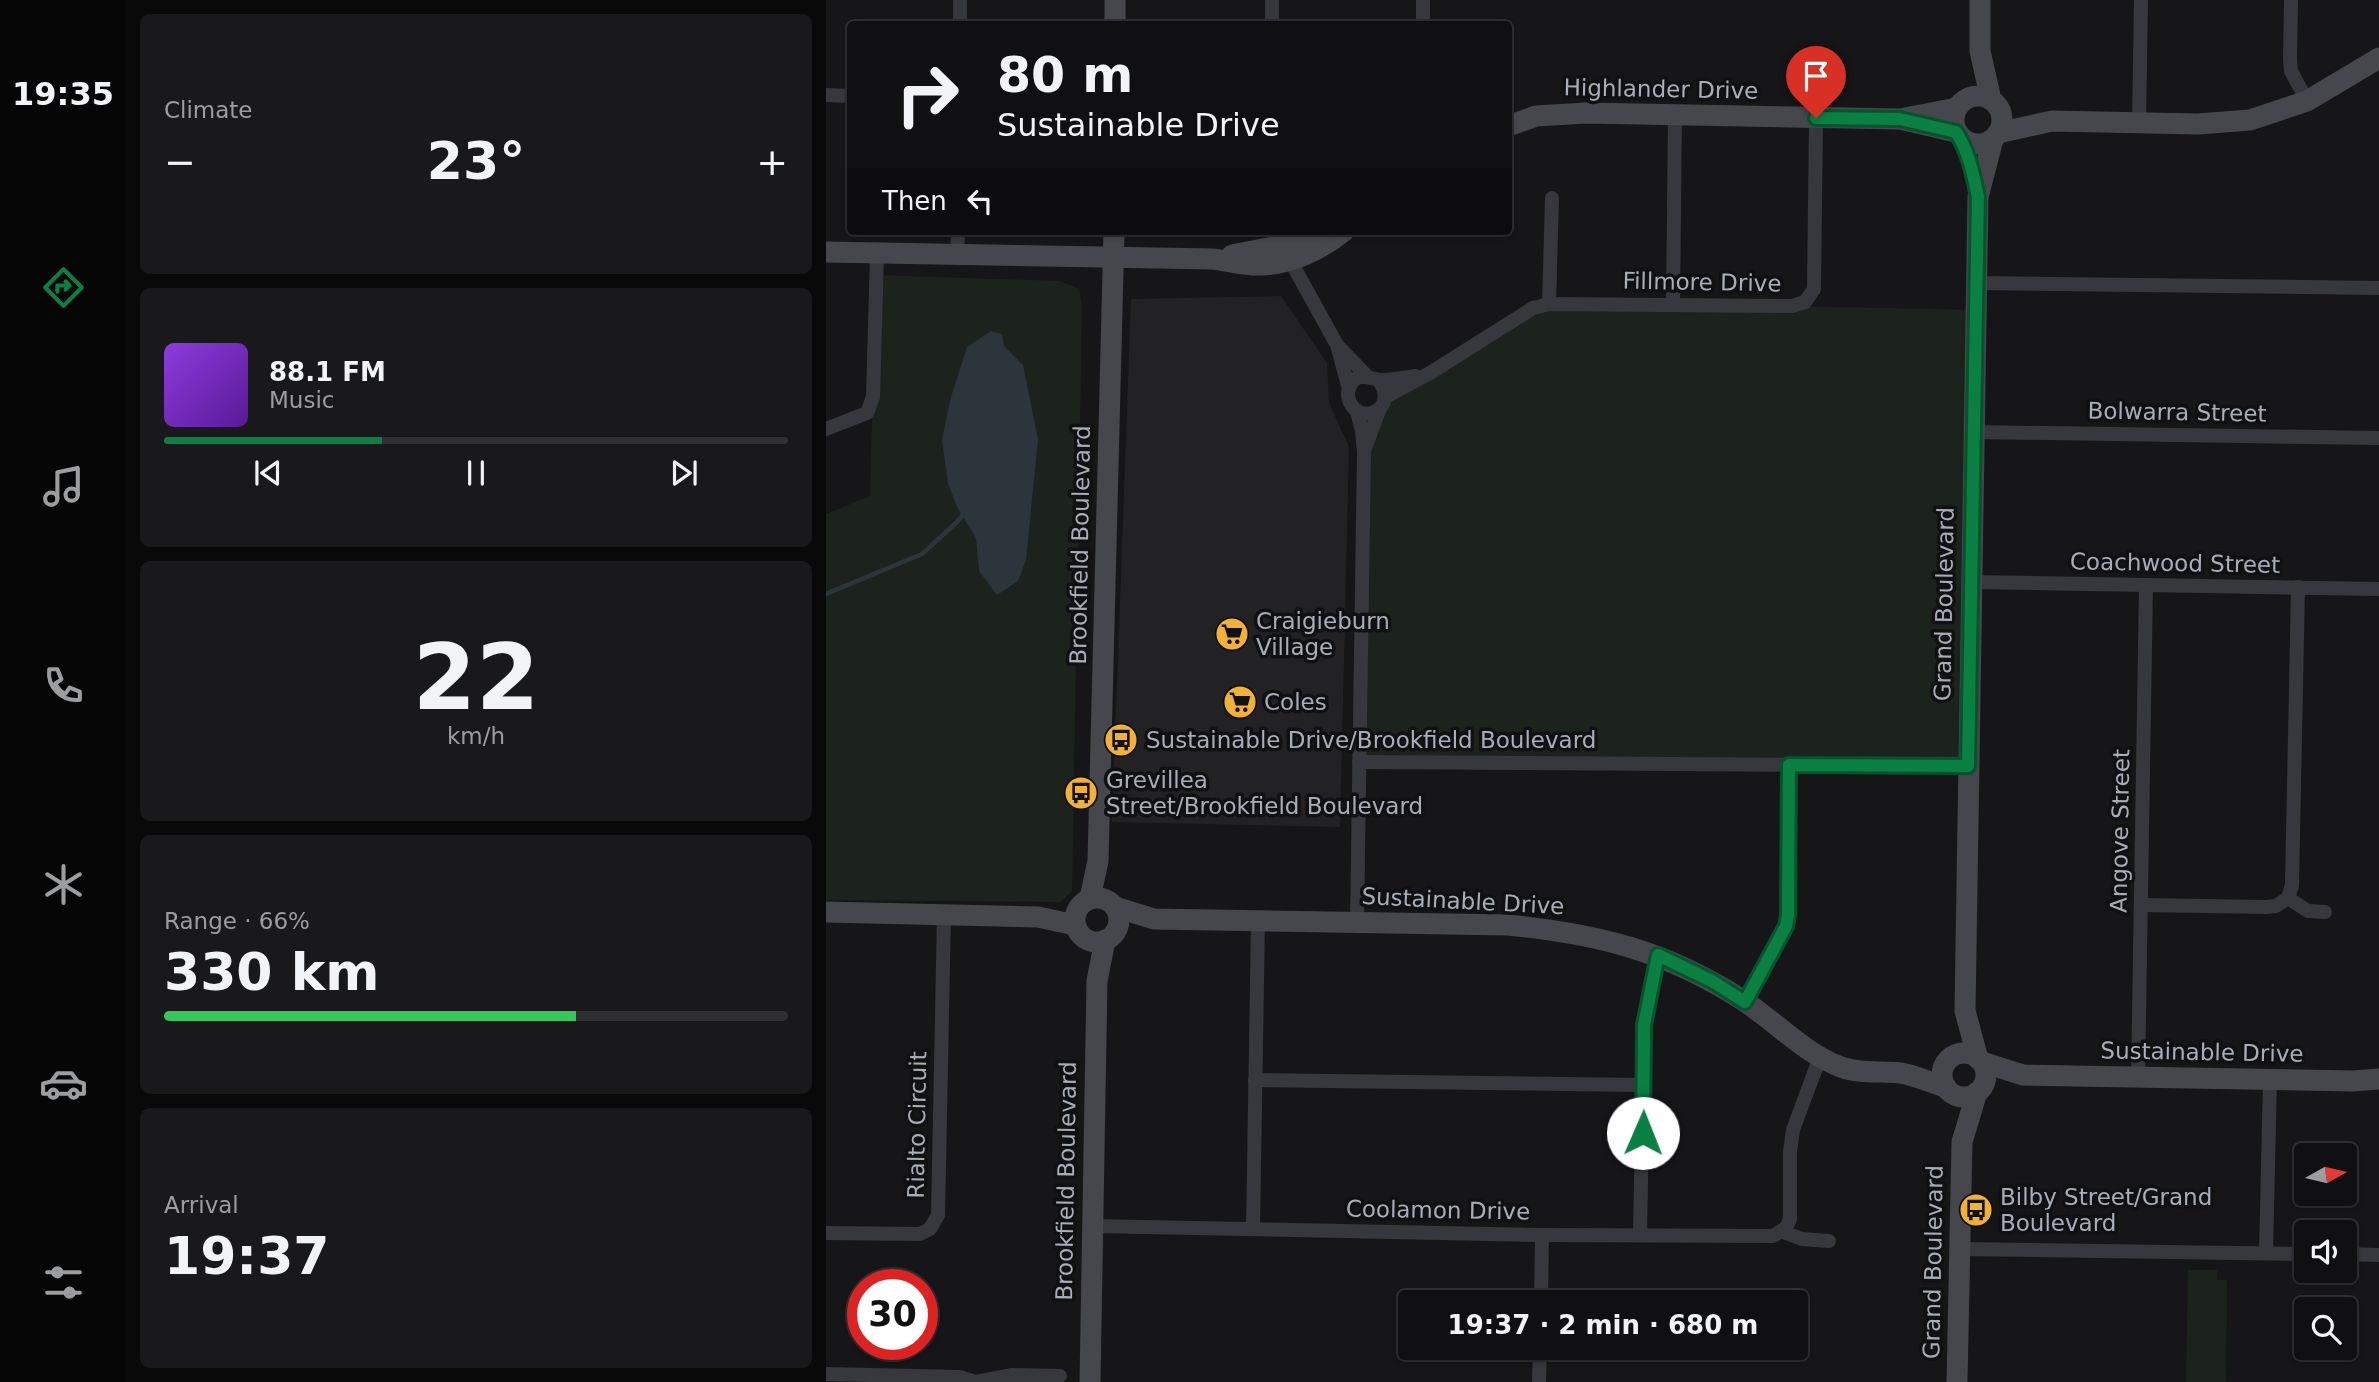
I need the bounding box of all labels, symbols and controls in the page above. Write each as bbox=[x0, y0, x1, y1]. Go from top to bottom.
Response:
pin bbox=[1786, 46, 1846, 118]
text: 80 m bbox=[997, 47, 1133, 104]
icon: right bbox=[882, 49, 973, 140]
icon: arrive bbox=[1797, 57, 1835, 95]
street label: Highlander Drive bbox=[1563, 74, 1759, 104]
text: 19:35 bbox=[12, 75, 114, 113]
text: Climate bbox=[164, 97, 253, 123]
text: Sustainable Drive bbox=[997, 106, 1280, 144]
text: 23° bbox=[427, 131, 525, 191]
text: − bbox=[164, 140, 196, 184]
text: + bbox=[756, 140, 788, 184]
icon: left bbox=[961, 182, 999, 220]
text: Then bbox=[882, 186, 947, 216]
icon: directions bbox=[39, 263, 88, 312]
street label: Fillmore Drive bbox=[1622, 268, 1782, 296]
text: 88.1 FM bbox=[269, 357, 386, 387]
text: Music bbox=[269, 387, 334, 413]
street label: Bolwarra Street bbox=[2087, 397, 2267, 427]
street label: Brookfield Boulevard bbox=[1065, 425, 1095, 665]
icon: previous bbox=[249, 454, 287, 492]
icon: pause bbox=[457, 454, 495, 492]
icon: next bbox=[665, 454, 703, 492]
icon: music bbox=[39, 462, 88, 511]
street label: Grand Boulevard bbox=[1929, 507, 1959, 701]
street label: Coachwood Street bbox=[2070, 548, 2280, 578]
place label: Craigieburn Village bbox=[1256, 608, 1390, 660]
supermarket icon: Craigieburn Village bbox=[1213, 615, 1251, 653]
text: 22 bbox=[413, 625, 539, 730]
icon: phone bbox=[39, 661, 88, 710]
supermarket icon: Coles bbox=[1221, 683, 1259, 721]
place label: Coles bbox=[1264, 689, 1327, 715]
bus stop icon: Sustainable Drive/Brookfield Boulevard bbox=[1102, 721, 1140, 759]
text: km/h bbox=[447, 723, 505, 749]
place label: Sustainable Drive/Brookfield Boulevard bbox=[1146, 727, 1596, 753]
street label: Angove Street bbox=[2106, 749, 2134, 913]
place label: Grevillea Street/Brookfield Boulevard bbox=[1106, 767, 1423, 819]
bus stop icon: Grevillea Street/Brookfield Boulevard bbox=[1062, 774, 1100, 812]
icon: climate bbox=[39, 860, 88, 909]
street label: Sustainable Drive bbox=[1361, 883, 1565, 919]
text: Range · 66% bbox=[164, 908, 310, 934]
text: 330 km bbox=[164, 942, 379, 1002]
street label: Sustainable Drive bbox=[2100, 1037, 2304, 1067]
street label: Rialto Circuit bbox=[903, 1051, 931, 1199]
icon: car bbox=[39, 1059, 88, 1108]
street label: Brookfield Boulevard bbox=[1051, 1061, 1081, 1301]
position arrow bbox=[1606, 1096, 1680, 1170]
north arrow bbox=[2294, 1143, 2357, 1206]
map controls bbox=[2294, 1143, 2357, 1360]
street label: Grand Boulevard bbox=[1918, 1165, 1948, 1359]
place label: Bilby Street/Grand Boulevard bbox=[2000, 1184, 2212, 1236]
bus stop icon: Bilby Street/Grand Boulevard bbox=[1957, 1191, 1995, 1229]
text: Arrival bbox=[164, 1192, 239, 1218]
street label: Coolamon Drive bbox=[1346, 1195, 1530, 1225]
button: sound bbox=[2294, 1220, 2357, 1283]
text: 19:37 bbox=[164, 1226, 330, 1286]
icon: filters bbox=[39, 1258, 88, 1307]
speed limit sign: 30 bbox=[847, 1269, 938, 1360]
button: search bbox=[2294, 1297, 2357, 1360]
text: 19:37 · 2 min · 680 m bbox=[1448, 1310, 1758, 1340]

